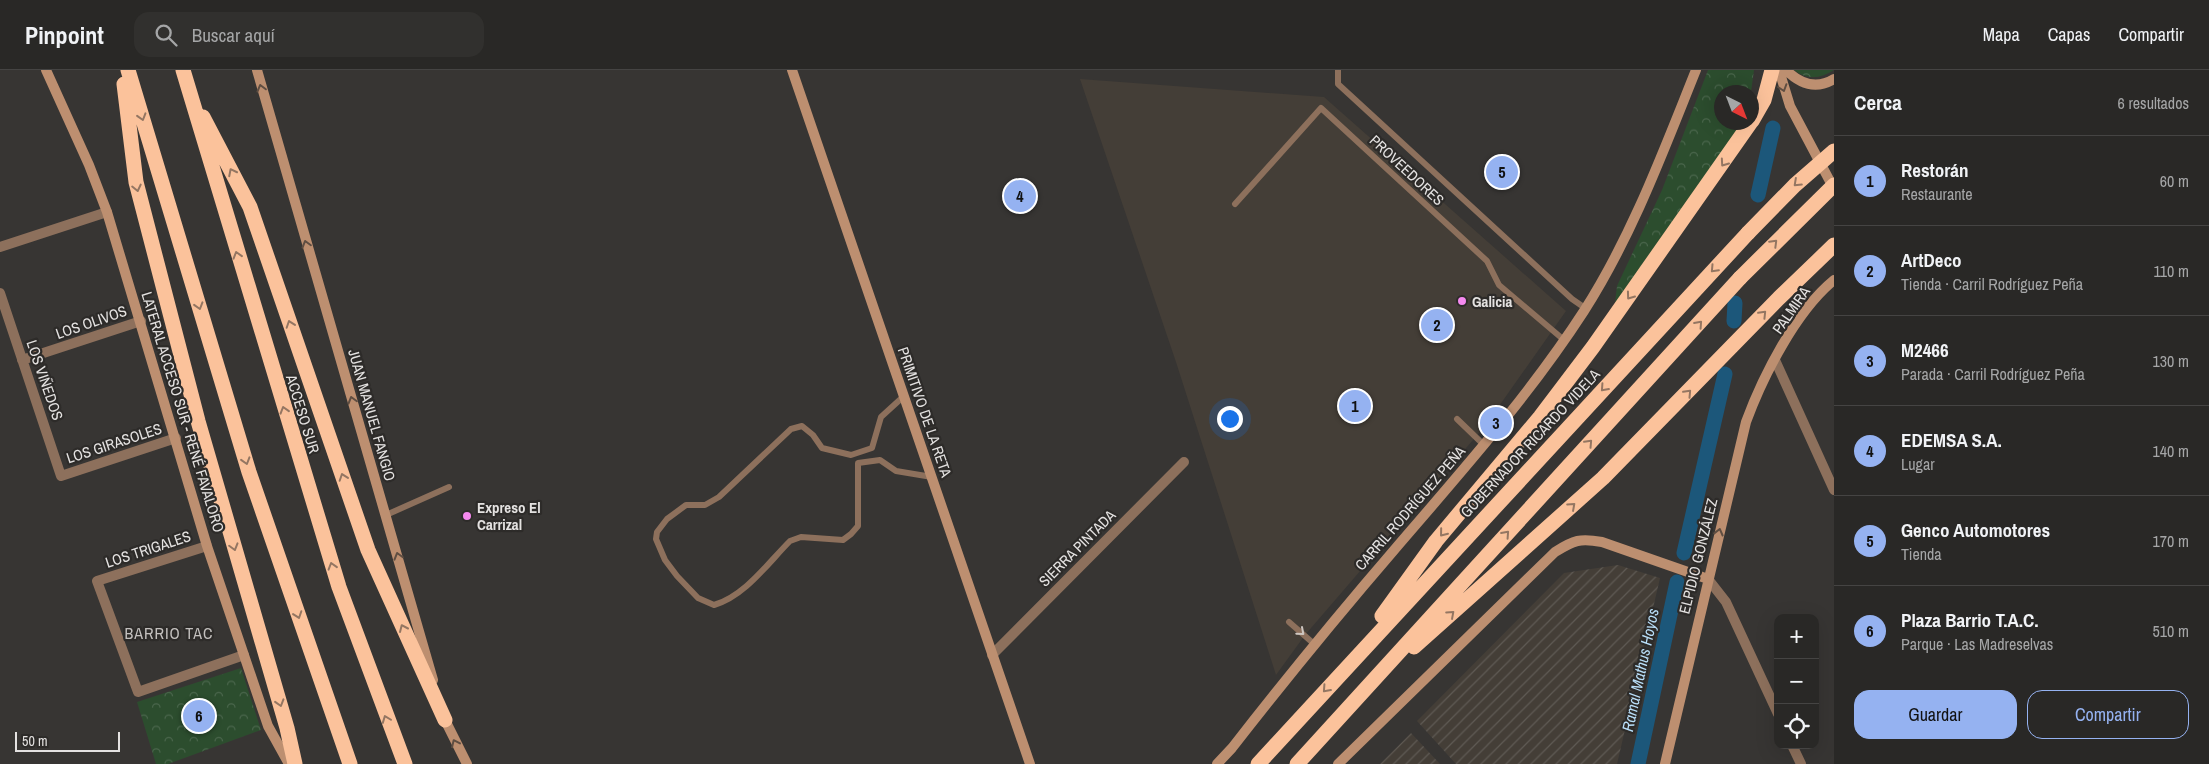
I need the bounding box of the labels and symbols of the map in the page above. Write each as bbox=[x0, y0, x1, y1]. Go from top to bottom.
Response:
one-way arrow bbox=[1778, 83, 1788, 92]
one-way arrow bbox=[257, 84, 267, 92]
north arrow bbox=[1714, 85, 1759, 130]
one-way arrow bbox=[136, 112, 146, 120]
street label: PROVEEDORES bbox=[1365, 130, 1449, 210]
pin: 5 bbox=[1486, 153, 1518, 191]
one-way arrow bbox=[1721, 157, 1730, 167]
one-way arrow bbox=[228, 169, 238, 178]
pin: 4 bbox=[1004, 177, 1036, 215]
one-way arrow bbox=[1794, 177, 1803, 186]
one-way arrow bbox=[131, 183, 142, 192]
one-way arrow bbox=[302, 240, 312, 249]
one-way arrow bbox=[1768, 240, 1777, 249]
one-way arrow bbox=[233, 251, 243, 259]
one-way arrow bbox=[1711, 263, 1720, 272]
street label: PALMIRA bbox=[1767, 282, 1815, 338]
street label: LATERAL ACCESO SUR - RENÉ FAVALORO bbox=[136, 289, 230, 535]
one-way arrow bbox=[1627, 290, 1636, 300]
place label: Galicia bbox=[1472, 291, 1513, 312]
marker: Galicia bbox=[1456, 295, 1468, 307]
street label: LOS OLIVOS bbox=[53, 300, 129, 344]
one-way arrow bbox=[193, 301, 203, 309]
pin: 2 bbox=[1421, 306, 1453, 344]
one-way arrow bbox=[1757, 311, 1766, 320]
one-way arrow bbox=[286, 320, 296, 329]
one-way arrow bbox=[1693, 320, 1702, 329]
street label: LOS VIÑEDOS bbox=[21, 337, 69, 423]
street label: PRIMITIVO DE LA RETA bbox=[893, 344, 957, 481]
street label: JUAN MANUEL FANGIO bbox=[343, 347, 401, 483]
street label: GOBERNADOR RICARDO VIDELA bbox=[1455, 364, 1605, 522]
street label: ACCESO SUR bbox=[281, 371, 325, 456]
one-way arrow bbox=[1601, 383, 1610, 392]
pin: 1 bbox=[1339, 387, 1371, 425]
one-way arrow bbox=[1682, 389, 1691, 398]
one-way arrow bbox=[347, 395, 358, 404]
pin: 3 bbox=[1480, 404, 1512, 442]
your location bbox=[1217, 406, 1243, 432]
one-way arrow bbox=[279, 407, 289, 415]
street label: LOS GIRASOLES bbox=[64, 418, 164, 468]
one-way arrow bbox=[1583, 440, 1592, 449]
street label: CARRIL RODRÍGUEZ PEÑA bbox=[1350, 441, 1471, 575]
one-way arrow bbox=[240, 457, 250, 465]
one-way arrow bbox=[339, 474, 349, 482]
street label: ELPIDIO GONZÁLEZ bbox=[1674, 496, 1723, 616]
place label: Expreso El Carrizal bbox=[477, 497, 541, 535]
one-way arrow bbox=[1567, 503, 1576, 512]
street label: SIERRA PINTADA bbox=[1034, 504, 1121, 591]
marker: Expreso El Carrizal bbox=[461, 510, 473, 522]
street label: LOS TRIGALES bbox=[103, 525, 193, 573]
one-way arrow bbox=[1440, 528, 1449, 537]
one-way arrow bbox=[1714, 528, 1724, 536]
one-way arrow bbox=[1500, 530, 1509, 539]
one-way arrow bbox=[228, 543, 239, 552]
one-way arrow bbox=[393, 552, 403, 560]
one-way arrow bbox=[328, 562, 338, 570]
water label: Ramal Mathus Hoyos bbox=[1616, 606, 1664, 734]
one-way arrow bbox=[292, 610, 302, 619]
one-way arrow bbox=[1446, 611, 1455, 620]
district label: BARRIO TAC bbox=[124, 622, 214, 644]
one-way arrow bbox=[399, 624, 410, 633]
one-way arrow bbox=[1296, 627, 1305, 636]
one-way arrow bbox=[1323, 683, 1332, 692]
pin: 6 bbox=[183, 697, 215, 735]
one-way arrow bbox=[275, 699, 285, 707]
one-way arrow bbox=[382, 715, 392, 724]
scale bar bbox=[15, 729, 120, 752]
one-way arrow bbox=[451, 739, 461, 748]

